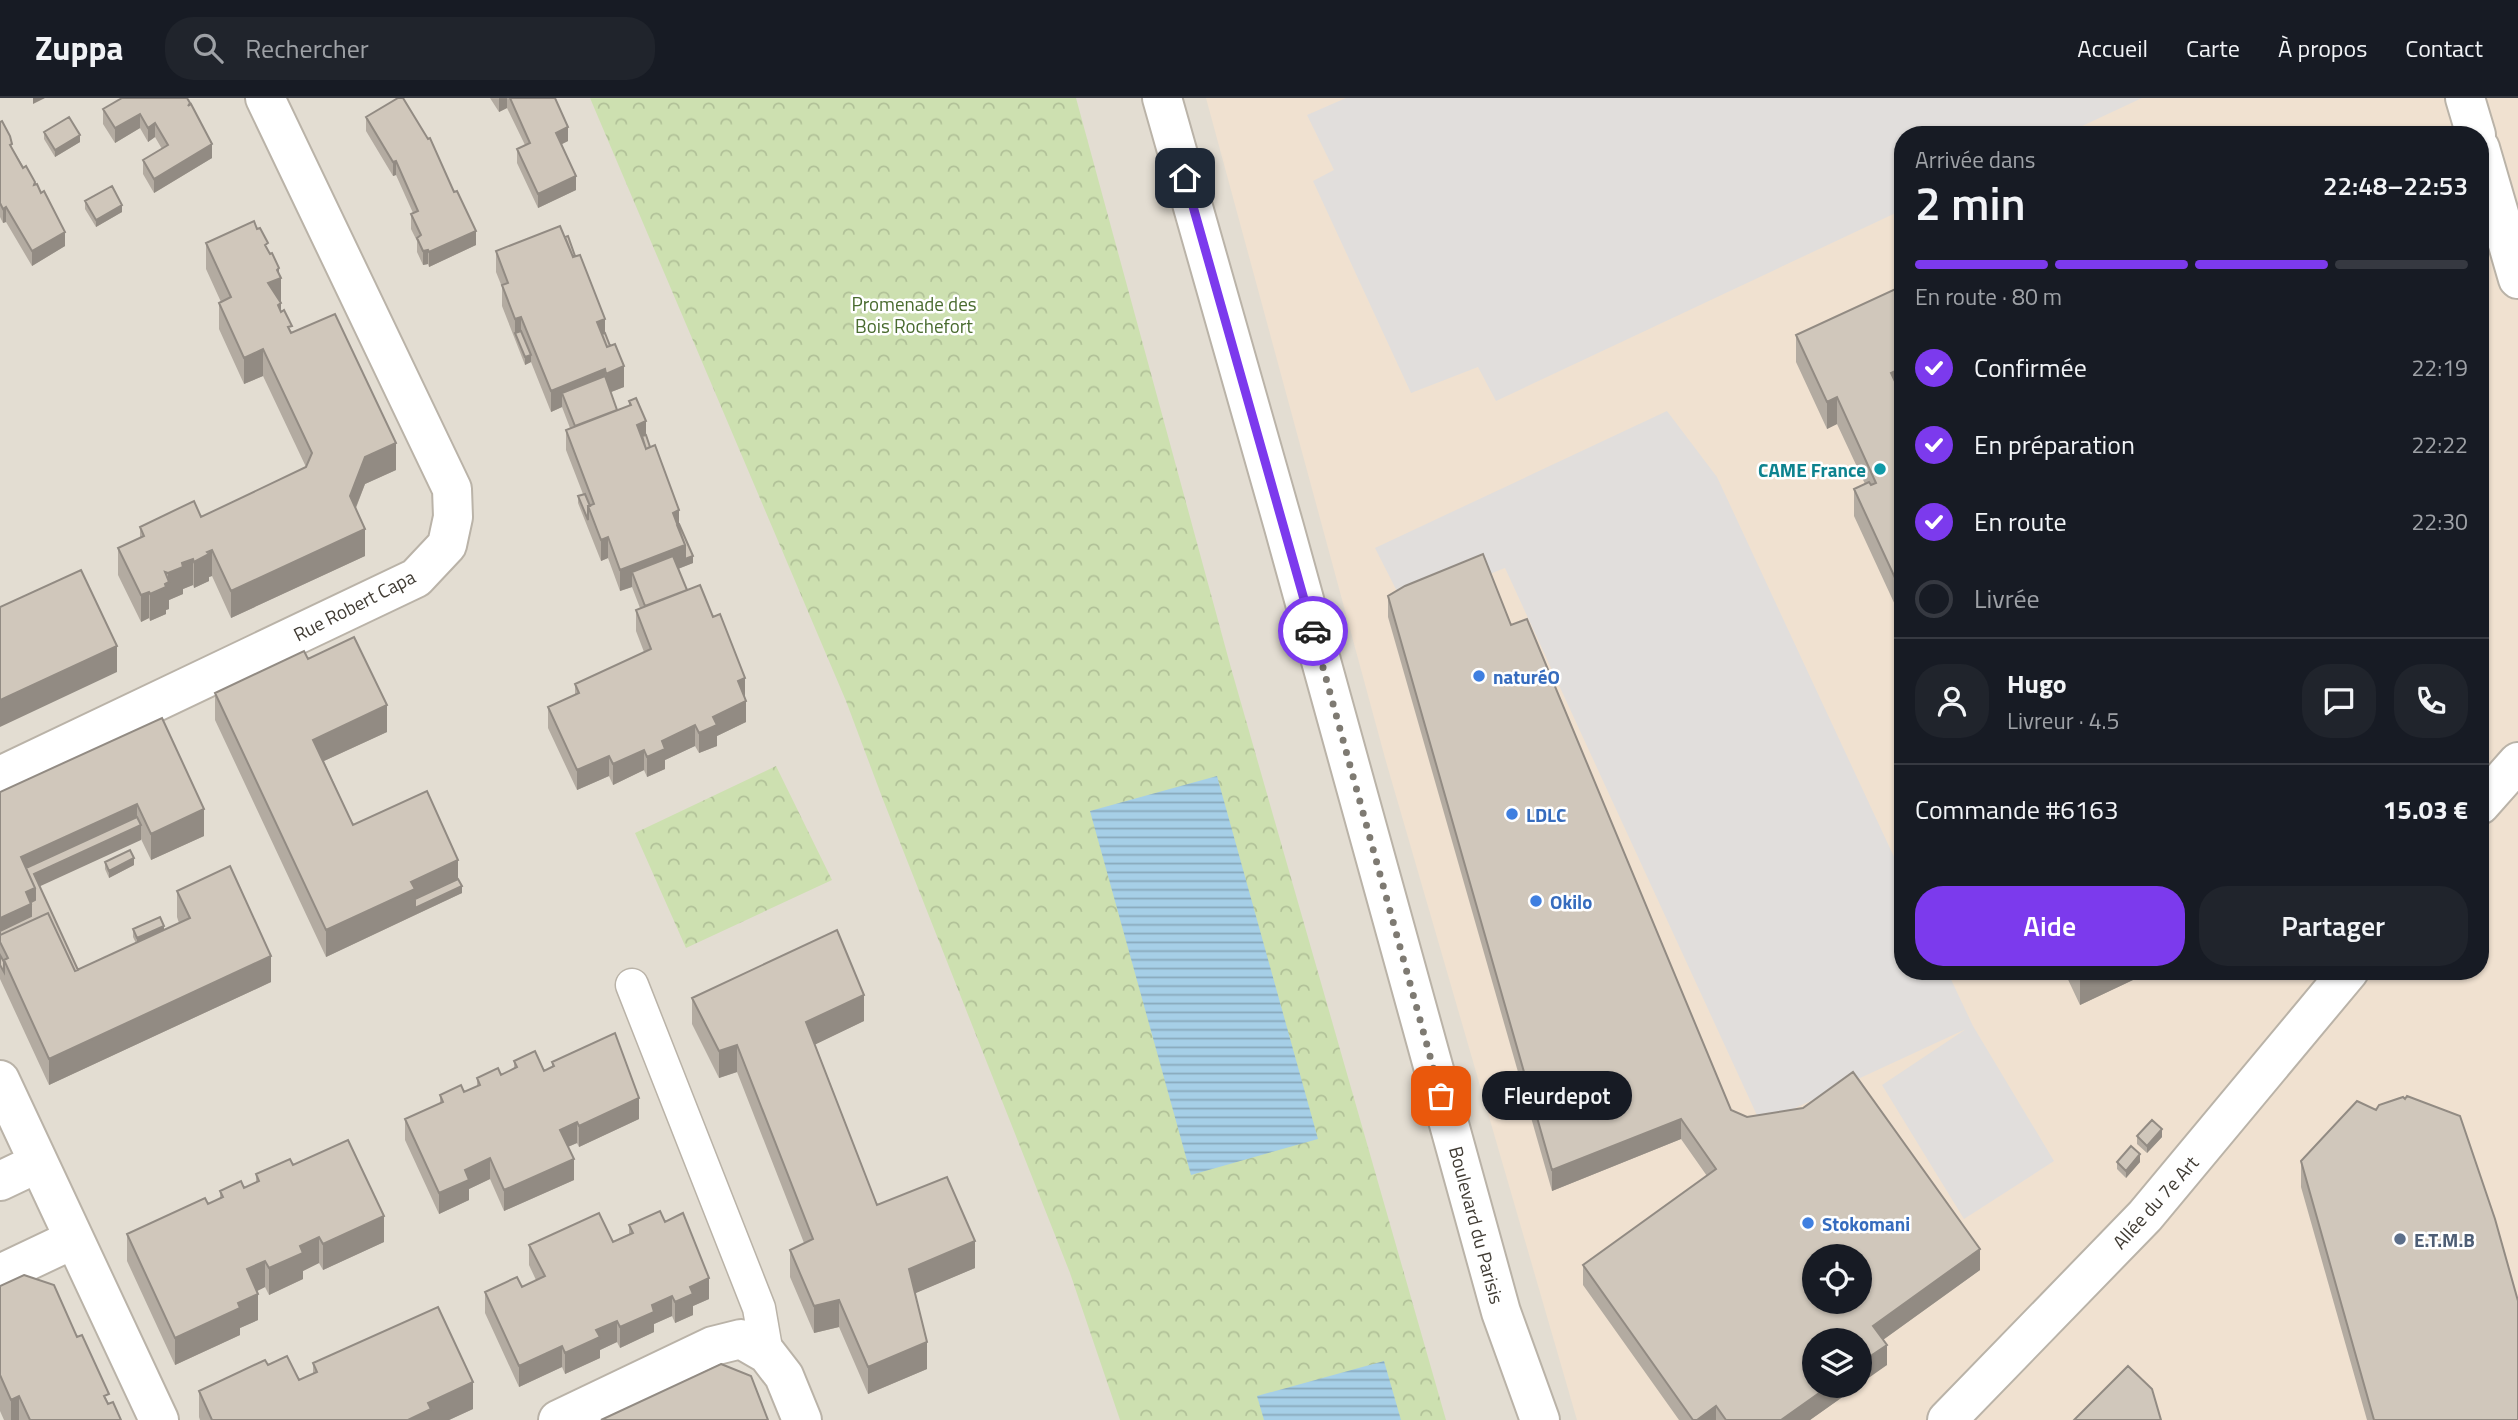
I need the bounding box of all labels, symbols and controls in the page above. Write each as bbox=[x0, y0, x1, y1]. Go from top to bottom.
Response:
search box bbox=[165, 17, 655, 80]
text: Zuppa bbox=[35, 23, 123, 73]
icon: search bbox=[189, 29, 227, 67]
text: Rechercher bbox=[245, 29, 369, 68]
text: Accueil bbox=[2077, 30, 2148, 66]
text: Carte bbox=[2186, 30, 2240, 66]
text: À propos bbox=[2278, 30, 2367, 66]
text: Contact bbox=[2405, 30, 2483, 66]
text: Arrivée dans bbox=[1915, 142, 2036, 177]
pin bbox=[1155, 148, 1215, 208]
icon: home bbox=[1166, 159, 1204, 197]
text: 22:48–22:53 bbox=[2323, 166, 2468, 205]
text: 2 min bbox=[1915, 168, 2026, 238]
text: En route · 80 m bbox=[1915, 279, 2062, 314]
park label: Promenade des Bois Rochefort bbox=[851, 289, 977, 340]
text: Confirmée bbox=[1974, 348, 2087, 387]
icon: check bbox=[1915, 349, 1953, 387]
text: 22:19 bbox=[2411, 350, 2468, 385]
text: En préparation bbox=[1974, 425, 2135, 464]
icon: check bbox=[1915, 426, 1953, 464]
text: 22:22 bbox=[2411, 427, 2468, 462]
place label: CAME France bbox=[1758, 455, 1866, 484]
marker: CAME France bbox=[1872, 461, 1888, 477]
text: En route bbox=[1974, 502, 2067, 541]
icon: check bbox=[1915, 503, 1953, 541]
text: 22:30 bbox=[2411, 504, 2468, 539]
street label: Rue Robert Capa bbox=[288, 562, 420, 648]
text: Livrée bbox=[1974, 579, 2040, 618]
courier bbox=[1278, 596, 1348, 666]
icon: car bbox=[1294, 612, 1332, 650]
place label: naturéO bbox=[1493, 662, 1560, 691]
button: person bbox=[1915, 664, 1989, 738]
text: Hugo bbox=[2007, 664, 2067, 703]
button: chat bbox=[2302, 664, 2376, 738]
button: phone bbox=[2394, 664, 2468, 738]
marker: naturéO bbox=[1471, 668, 1487, 684]
text: Livreur · 4.5 bbox=[2007, 703, 2119, 738]
text: Commande #6163 bbox=[1915, 790, 2118, 829]
text: 15.03 € bbox=[2383, 790, 2468, 829]
place label: LDLC bbox=[1526, 800, 1566, 829]
marker: LDLC bbox=[1504, 806, 1520, 822]
button: Aide bbox=[1915, 886, 2185, 966]
button: Partager bbox=[2199, 886, 2468, 966]
place label: Okilo bbox=[1550, 887, 1592, 916]
marker: Okilo bbox=[1528, 893, 1544, 909]
pin bbox=[1411, 1066, 1471, 1126]
callout: Fleurdepot bbox=[1483, 1072, 1634, 1121]
icon: bag bbox=[1422, 1077, 1460, 1115]
text: Fleurdepot bbox=[1503, 1078, 1611, 1113]
street label: Boulevard du Parisis bbox=[1442, 1143, 1512, 1307]
street label: Allée du 7e Art bbox=[2105, 1149, 2205, 1255]
place label: Stokomani bbox=[1822, 1209, 1910, 1238]
marker: Stokomani bbox=[1800, 1215, 1816, 1231]
place label: E.T.M.B bbox=[2414, 1225, 2475, 1254]
marker: E.T.M.B bbox=[2392, 1231, 2408, 1247]
map controls bbox=[1802, 1244, 1872, 1398]
button: locate bbox=[1802, 1244, 1872, 1314]
button: layers bbox=[1802, 1328, 1872, 1398]

